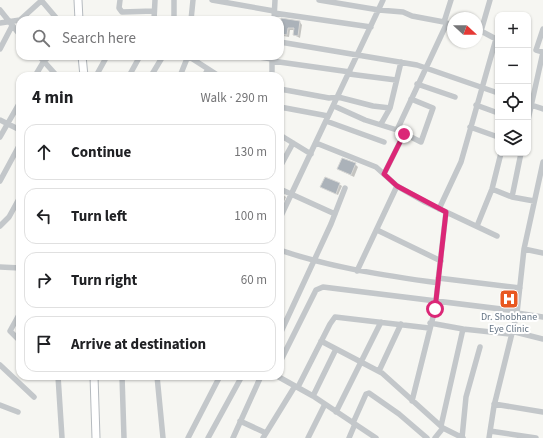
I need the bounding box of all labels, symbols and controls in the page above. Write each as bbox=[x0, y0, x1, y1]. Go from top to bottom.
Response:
north arrow bbox=[447, 12, 483, 48]
map controls bbox=[495, 12, 531, 156]
button: + bbox=[495, 12, 531, 48]
search box bbox=[16, 16, 284, 60]
icon: search bbox=[30, 27, 52, 49]
text: Search here bbox=[62, 28, 136, 49]
button: − bbox=[495, 48, 531, 84]
button: locate bbox=[495, 84, 531, 120]
text: 4 min bbox=[32, 86, 73, 110]
text: Walk · 290 m bbox=[200, 89, 268, 107]
button: layers bbox=[495, 120, 531, 156]
route end bbox=[395, 125, 413, 143]
icon: ahead bbox=[33, 141, 55, 163]
text: Continue bbox=[71, 142, 131, 163]
text: 130 m bbox=[234, 143, 267, 161]
icon: left bbox=[33, 205, 55, 227]
text: Turn left bbox=[71, 206, 127, 227]
text: 100 m bbox=[234, 207, 267, 225]
icon: right bbox=[33, 269, 55, 291]
text: Turn right bbox=[71, 270, 137, 291]
text: 60 m bbox=[241, 271, 267, 289]
hospital icon: Dr. Shobhane Eye Clinic bbox=[498, 288, 520, 310]
route start bbox=[426, 300, 444, 318]
place label: Dr. Shobhane Eye Clinic bbox=[481, 310, 537, 336]
icon: arrive bbox=[33, 333, 55, 355]
text: Arrive at destination bbox=[71, 334, 206, 355]

